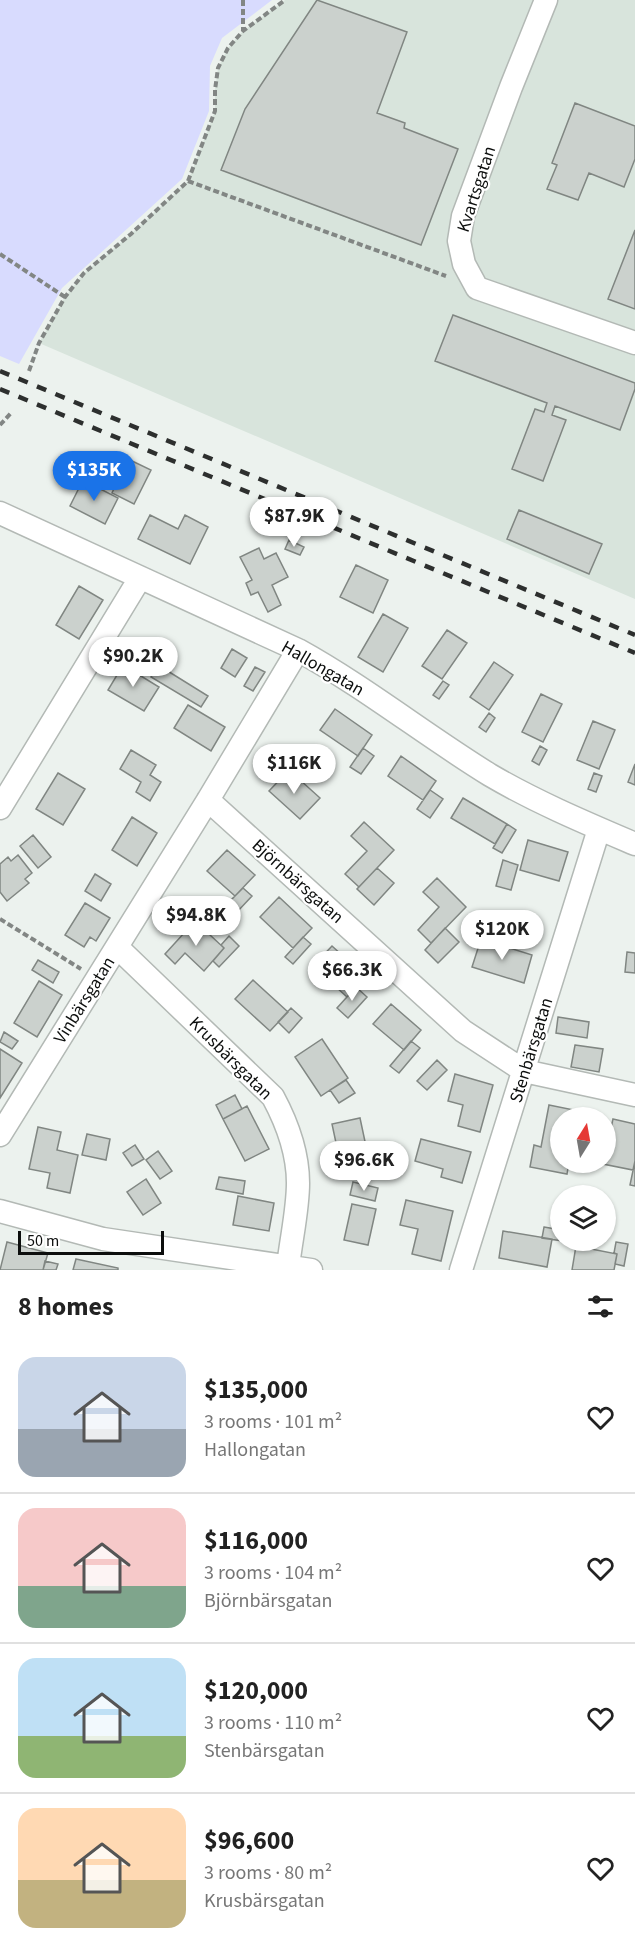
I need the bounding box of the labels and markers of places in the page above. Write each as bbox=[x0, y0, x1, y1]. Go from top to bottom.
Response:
pin: $135K bbox=[52, 451, 136, 502]
pin: $87.9K bbox=[245, 497, 343, 548]
pin: $90.2K bbox=[84, 637, 182, 688]
pin: $116K bbox=[252, 744, 336, 795]
pin: $94.8K bbox=[147, 896, 245, 947]
pin: $120K bbox=[460, 910, 544, 961]
pin: $66.3K bbox=[303, 951, 401, 1002]
pin: $96.6K bbox=[315, 1141, 413, 1192]

